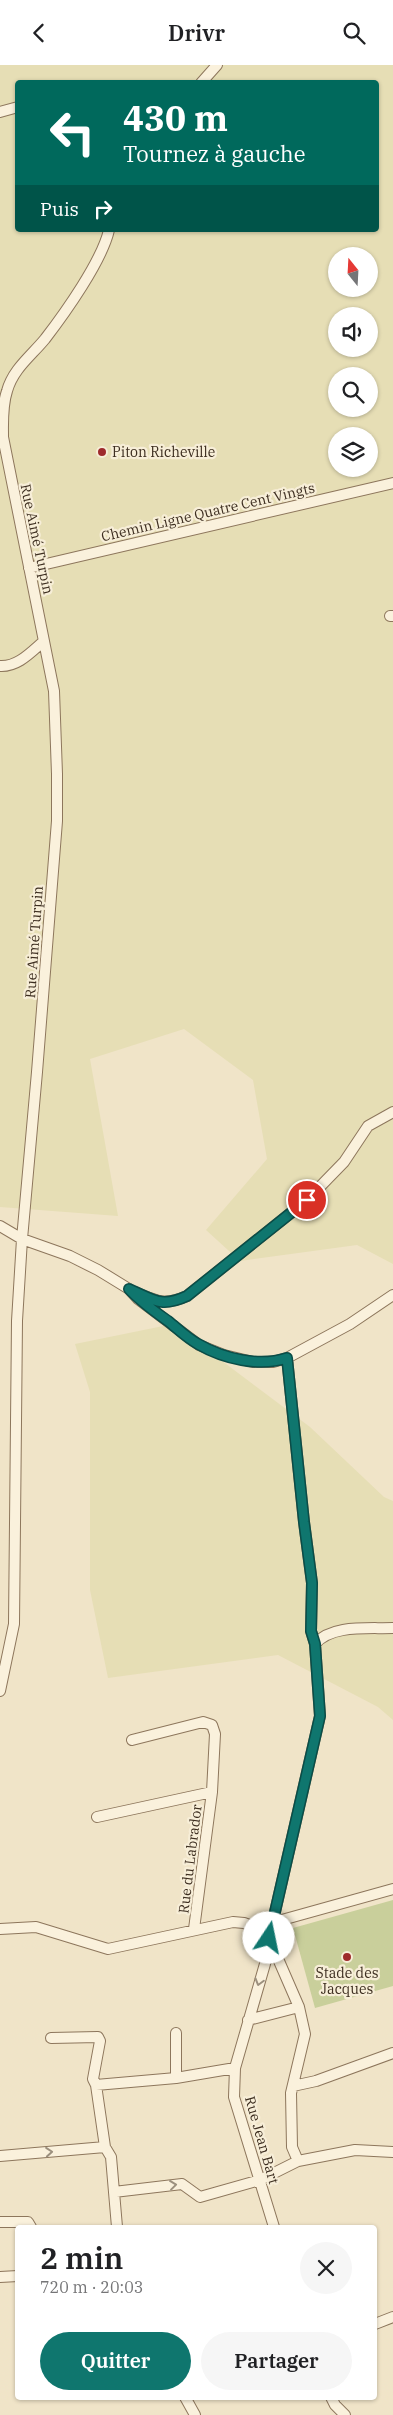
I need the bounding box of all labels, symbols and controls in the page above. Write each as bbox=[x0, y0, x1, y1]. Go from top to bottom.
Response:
text: Drivr bbox=[168, 18, 225, 47]
icon: back bbox=[25, 19, 53, 47]
icon: search bbox=[340, 19, 368, 47]
text: 430 m bbox=[123, 95, 228, 141]
icon: left bbox=[40, 100, 105, 165]
text: Tournez à gauche bbox=[123, 139, 306, 168]
icon: right bbox=[89, 195, 117, 223]
text: Puis bbox=[40, 197, 79, 221]
north arrow bbox=[328, 247, 378, 297]
map controls bbox=[328, 247, 378, 477]
button: sound bbox=[328, 307, 378, 357]
button: search bbox=[328, 367, 378, 417]
button: layers bbox=[328, 427, 378, 477]
place label: Piton Richeville bbox=[112, 443, 215, 461]
marker: Piton Richeville bbox=[96, 446, 108, 458]
street label: Chemin Ligne Quatre Cent Vingts bbox=[99, 479, 317, 545]
street label: Rue Aimé Turpin bbox=[16, 482, 58, 596]
street label: Rue Aimé Turpin bbox=[21, 885, 47, 999]
pin bbox=[286, 1179, 328, 1221]
icon: arrive bbox=[293, 1186, 321, 1214]
street label: Rue du Labrador bbox=[174, 1803, 206, 1915]
position arrow bbox=[242, 1911, 294, 1963]
marker: Stade des Jacques bbox=[341, 1951, 353, 1963]
place label: Stade des Jacques bbox=[316, 1964, 379, 1998]
one-way arrow bbox=[255, 1977, 265, 1985]
street label: Rue Jean Bart bbox=[241, 2094, 283, 2186]
one-way arrow bbox=[45, 2146, 53, 2157]
one-way arrow bbox=[169, 2180, 177, 2191]
text: 2 min bbox=[40, 2238, 123, 2277]
button: close bbox=[300, 2242, 352, 2294]
text: 720 m · 20:03 bbox=[40, 2277, 143, 2297]
button: Quitter bbox=[40, 2332, 191, 2390]
button: Partager bbox=[201, 2332, 352, 2390]

